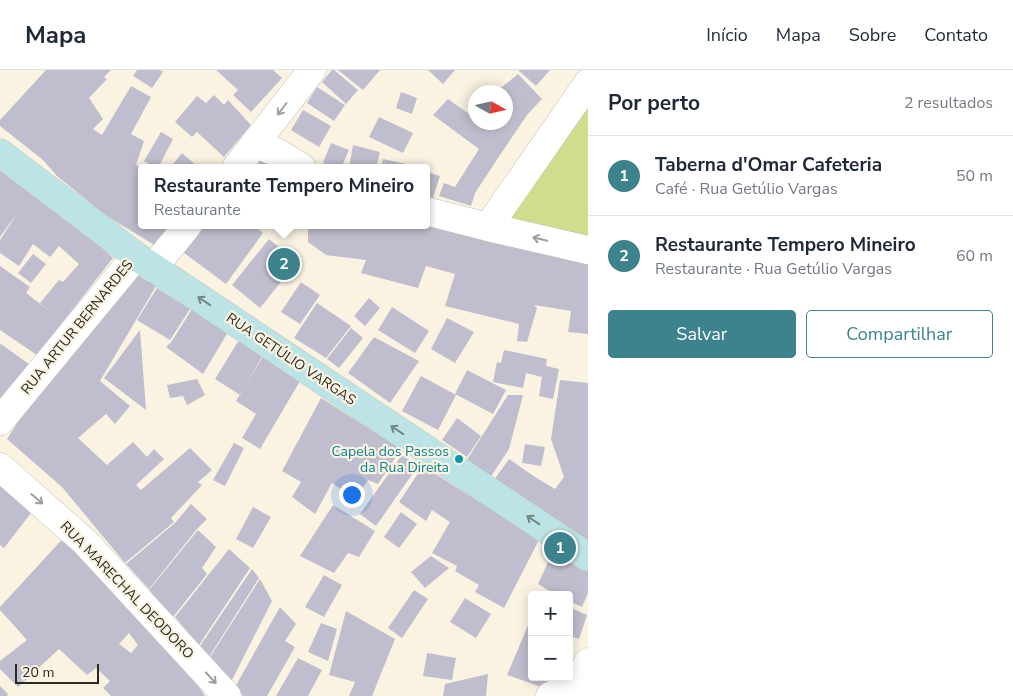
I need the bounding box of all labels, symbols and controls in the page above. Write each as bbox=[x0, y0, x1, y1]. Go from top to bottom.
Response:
text: Mapa bbox=[25, 19, 87, 51]
text: Início bbox=[706, 23, 748, 47]
text: Mapa bbox=[776, 23, 821, 47]
text: Sobre bbox=[849, 23, 896, 47]
text: Contato bbox=[924, 23, 988, 47]
north arrow bbox=[468, 85, 513, 130]
text: Por perto bbox=[608, 89, 700, 117]
text: 2 resultados bbox=[904, 92, 993, 114]
one-way arrow bbox=[277, 102, 288, 115]
text: Taberna d'Omar Cafeteria bbox=[655, 152, 882, 178]
popup bbox=[138, 164, 430, 229]
text: 1 bbox=[619, 165, 629, 187]
text: 50 m bbox=[956, 165, 993, 187]
text: Restaurante Tempero Mineiro bbox=[154, 173, 414, 199]
text: Café · Rua Getúlio Vargas bbox=[655, 178, 838, 200]
text: Restaurante bbox=[154, 199, 241, 221]
text: Restaurante Tempero Mineiro bbox=[655, 232, 916, 258]
one-way arrow bbox=[533, 234, 549, 243]
pin: 2 bbox=[268, 245, 300, 283]
text: 2 bbox=[619, 245, 629, 267]
text: 60 m bbox=[956, 245, 993, 267]
street label: RUA ARTUR BERNARDES bbox=[17, 255, 138, 398]
text: Restaurante · Rua Getúlio Vargas bbox=[655, 258, 892, 280]
one-way arrow bbox=[197, 296, 211, 307]
street label: RUA GETÚLIO VARGAS bbox=[222, 308, 360, 410]
button: Salvar bbox=[608, 310, 796, 358]
button: Compartilhar bbox=[806, 310, 993, 358]
one-way arrow bbox=[391, 425, 405, 435]
place label: Capela dos Passos da Rua Direita bbox=[331, 442, 449, 477]
marker: Capela dos Passos da Rua Direita bbox=[453, 453, 465, 465]
your location bbox=[339, 482, 365, 508]
one-way arrow bbox=[30, 493, 43, 505]
one-way arrow bbox=[526, 515, 540, 525]
street label: RUA MARECHAL DEODORO bbox=[56, 517, 198, 663]
pin: 1 bbox=[544, 529, 576, 567]
map controls bbox=[528, 591, 573, 681]
button: + bbox=[528, 591, 573, 636]
button: − bbox=[528, 636, 573, 681]
scale bar bbox=[15, 661, 99, 684]
text: 20 m bbox=[22, 663, 54, 682]
one-way arrow bbox=[205, 672, 217, 684]

